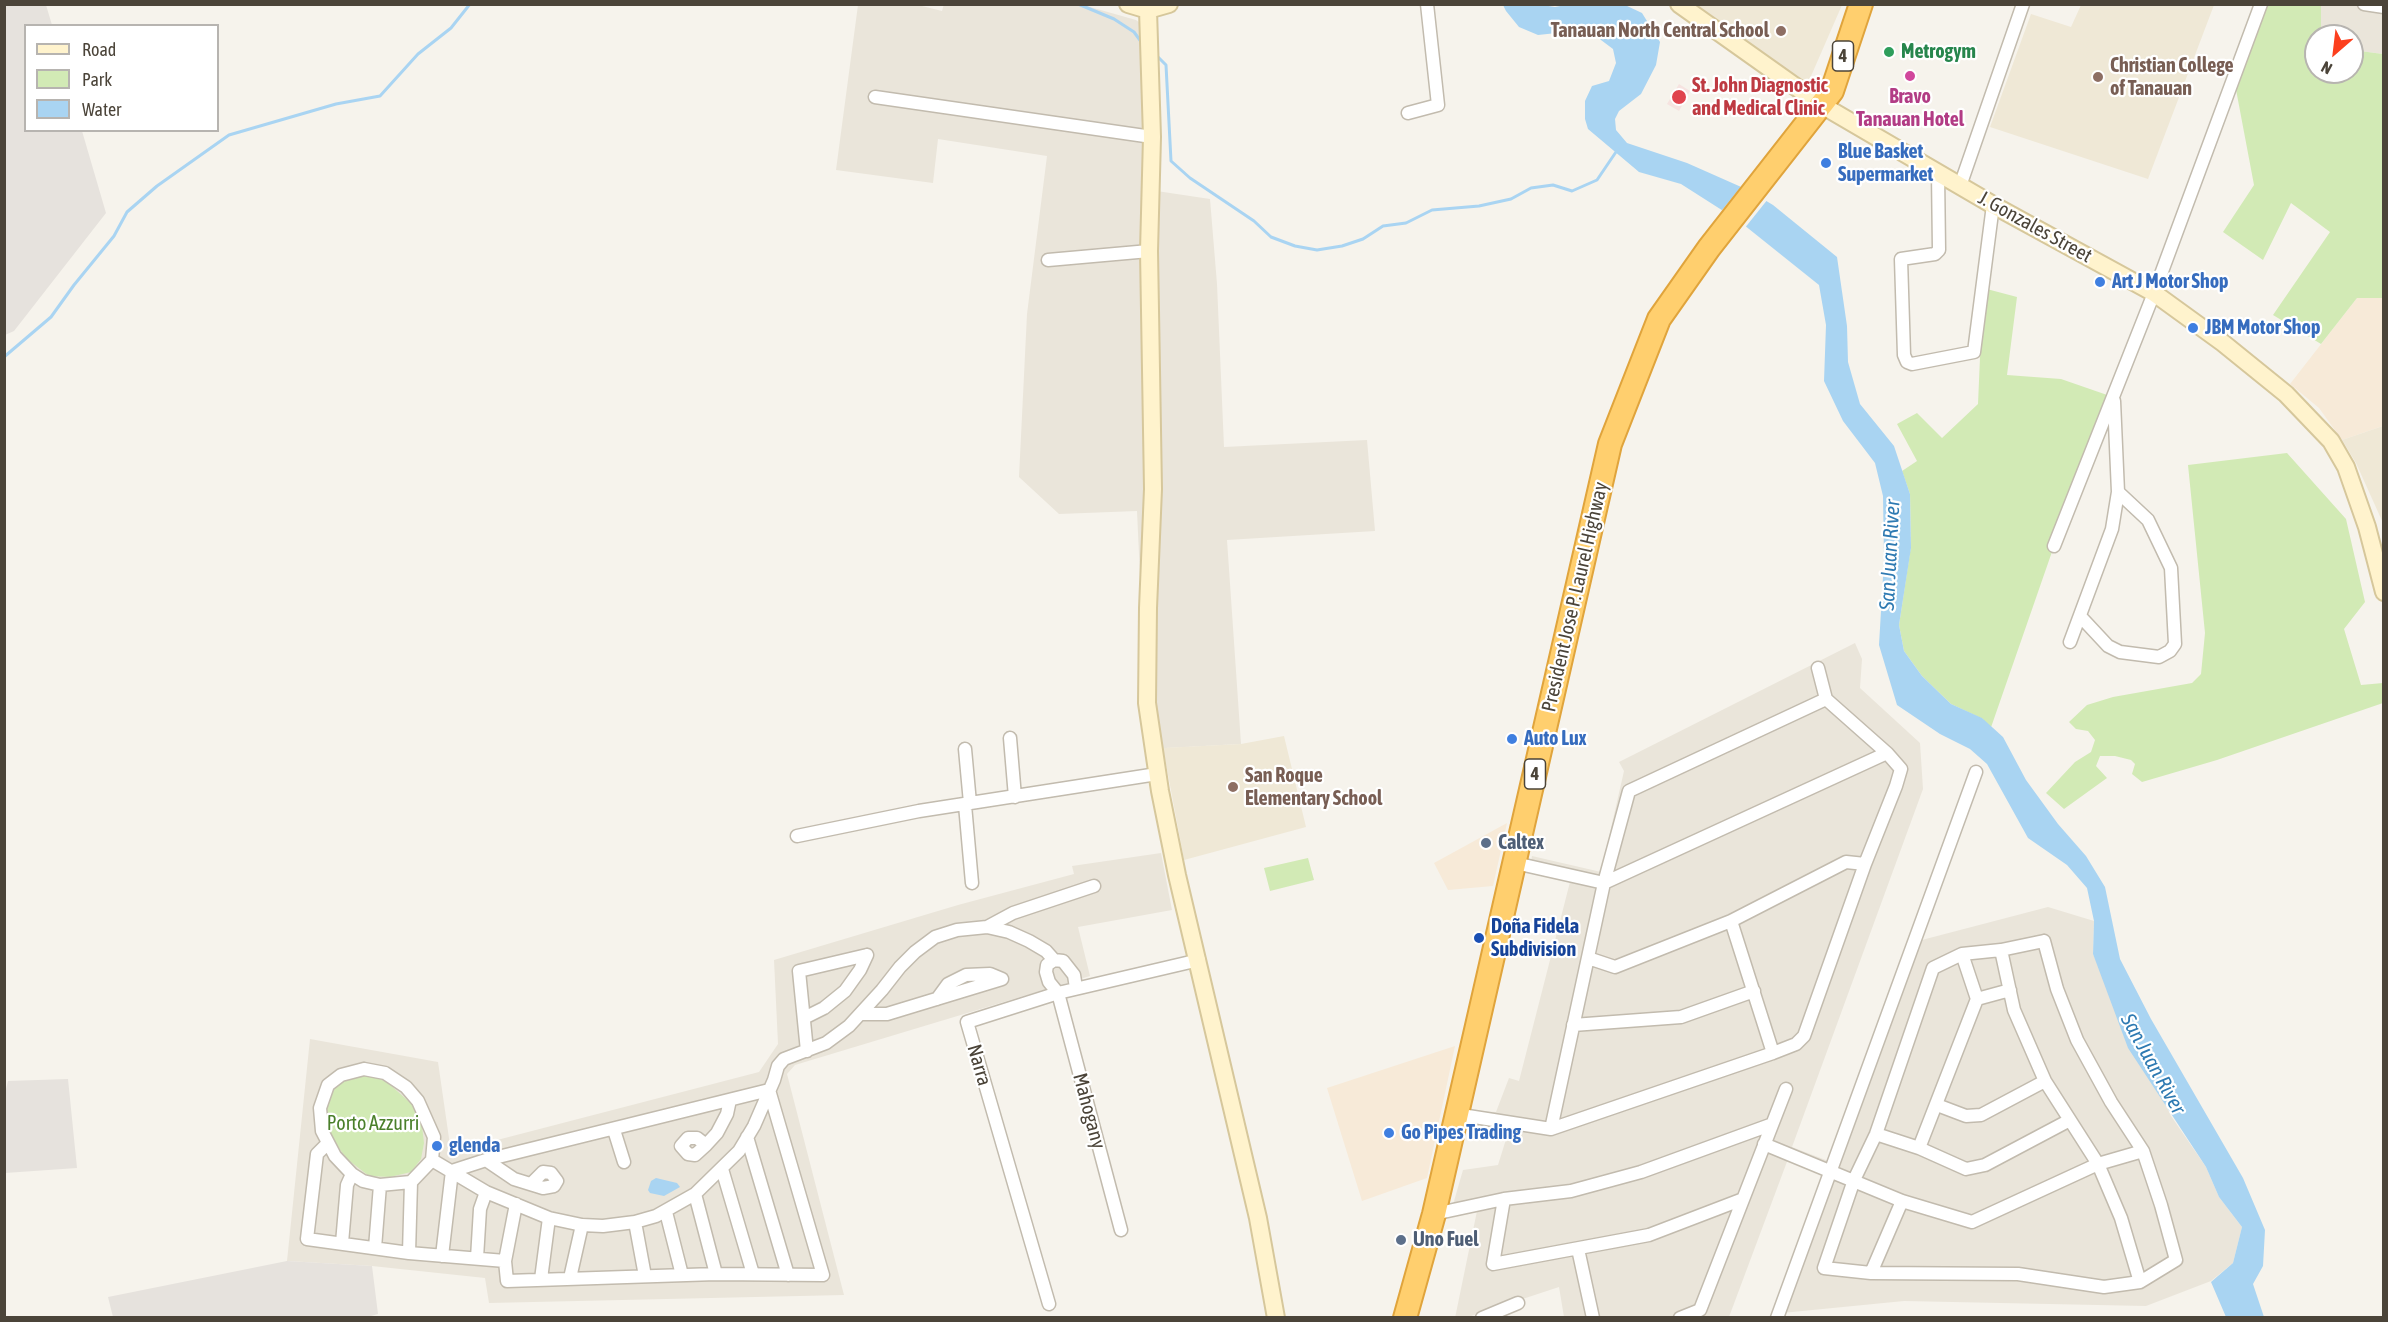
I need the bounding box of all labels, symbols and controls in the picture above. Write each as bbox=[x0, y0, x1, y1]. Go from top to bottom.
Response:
place label: Tanauan North Central School bbox=[1551, 19, 1769, 43]
legend bbox=[24, 24, 219, 132]
marker: Tanauan North Central School bbox=[1774, 24, 1788, 38]
north arrow bbox=[2304, 24, 2364, 84]
text: Road bbox=[82, 39, 116, 60]
place label: Metrogym bbox=[1901, 40, 1976, 64]
road number: 4 bbox=[1832, 41, 1854, 71]
marker: Metrogym bbox=[1882, 45, 1896, 59]
place label: Christian College of Tanauan bbox=[2110, 54, 2234, 101]
text: N bbox=[2318, 58, 2335, 78]
text: Park bbox=[82, 69, 112, 90]
marker: Bravo Tanauan Hotel bbox=[1903, 69, 1917, 83]
marker: Christian College of Tanauan bbox=[2091, 70, 2105, 84]
place label: St. John Diagnostic and Medical Clinic bbox=[1692, 74, 1828, 121]
place label: Bravo Tanauan Hotel bbox=[1856, 85, 1964, 132]
marker: St. John Diagnostic and Medical Clinic bbox=[1670, 88, 1688, 106]
text: Water bbox=[82, 99, 121, 120]
place label: Blue Basket Supermarket bbox=[1838, 140, 1933, 187]
marker: Blue Basket Supermarket bbox=[1819, 156, 1833, 170]
street label: J. Gonzales Street bbox=[1974, 186, 2096, 268]
place label: Art J Motor Shop bbox=[2112, 270, 2229, 294]
marker: Art J Motor Shop bbox=[2093, 275, 2107, 289]
place label: JBM Motor Shop bbox=[2205, 316, 2320, 340]
marker: JBM Motor Shop bbox=[2186, 321, 2200, 335]
street label: President Jose P. Laurel Highway bbox=[1537, 480, 1613, 714]
water label: San Juan River bbox=[1875, 499, 1905, 611]
place label: Auto Lux bbox=[1524, 727, 1587, 751]
marker: Auto Lux bbox=[1505, 732, 1519, 746]
road number: 4 bbox=[1524, 759, 1546, 789]
place label: San Roque Elementary School bbox=[1245, 764, 1382, 811]
marker: San Roque Elementary School bbox=[1226, 780, 1240, 794]
place label: Caltex bbox=[1498, 831, 1544, 855]
marker: Caltex bbox=[1479, 836, 1493, 850]
place label: Doña Fidela Subdivision bbox=[1491, 915, 1579, 962]
marker: Doña Fidela Subdivision bbox=[1472, 931, 1486, 945]
water label: San Juan River bbox=[2115, 1009, 2191, 1119]
street label: Narra bbox=[962, 1042, 996, 1088]
street label: Mahogany bbox=[1067, 1071, 1111, 1151]
park label: Porto Azzurri bbox=[327, 1112, 419, 1136]
place label: Go Pipes Trading bbox=[1401, 1121, 1521, 1145]
marker: Go Pipes Trading bbox=[1382, 1126, 1396, 1140]
place label: glenda bbox=[449, 1134, 500, 1158]
marker: glenda bbox=[430, 1139, 444, 1153]
place label: Uno Fuel bbox=[1413, 1228, 1479, 1252]
marker: Uno Fuel bbox=[1394, 1233, 1408, 1247]

